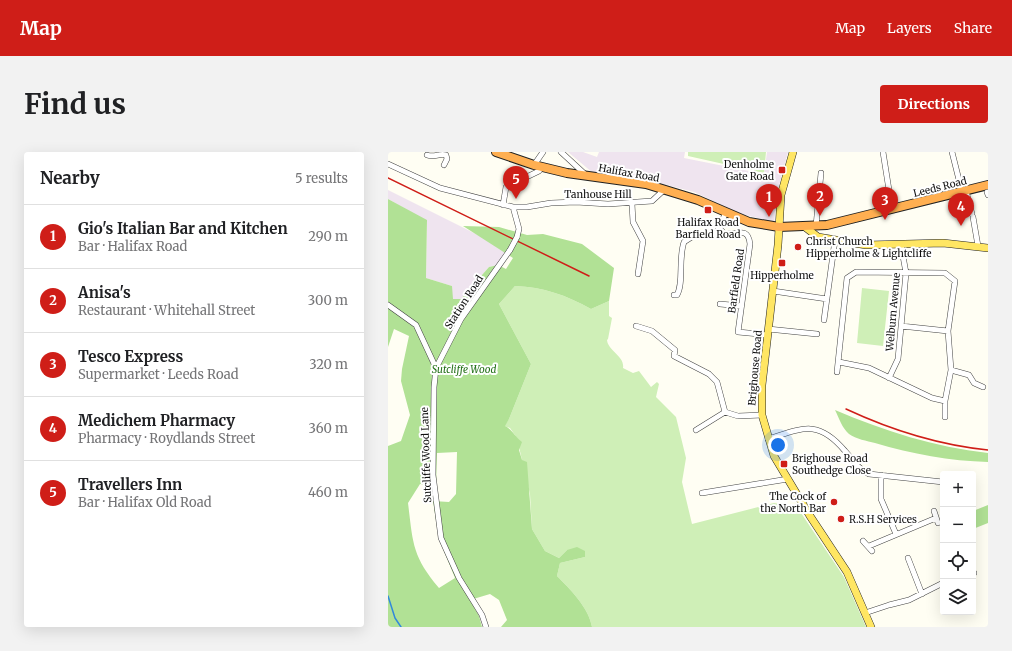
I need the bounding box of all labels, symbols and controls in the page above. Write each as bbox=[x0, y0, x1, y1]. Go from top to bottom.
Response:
text: Map bbox=[20, 16, 62, 40]
text: Map bbox=[835, 19, 865, 37]
text: Layers bbox=[887, 19, 932, 37]
text: Share bbox=[954, 19, 992, 37]
button: Directions bbox=[880, 85, 988, 123]
text: Find us bbox=[24, 86, 126, 122]
place label: Denholme Gate Road bbox=[724, 158, 774, 183]
street label: Halifax Road bbox=[598, 161, 660, 185]
marker: Denholme Gate Road bbox=[777, 165, 787, 175]
pin: 5 bbox=[503, 166, 529, 199]
text: Nearby bbox=[40, 167, 100, 189]
text: 5 results bbox=[295, 170, 348, 187]
street label: Leeds Road bbox=[912, 174, 968, 200]
pin: 2 bbox=[807, 183, 833, 216]
pin: 1 bbox=[756, 184, 782, 217]
pin: 3 bbox=[872, 187, 898, 220]
street label: Tanhouse Hill bbox=[564, 188, 632, 201]
pin: 4 bbox=[948, 193, 974, 226]
marker: Halifax Road Barfield Road bbox=[703, 205, 713, 215]
place label: Halifax Road Barfield Road bbox=[676, 216, 740, 241]
text: Gio's Italian Bar and Kitchen bbox=[78, 219, 288, 238]
text: 1 bbox=[50, 228, 56, 245]
text: 290 m bbox=[308, 228, 348, 245]
place label: Christ Church Hipperholme & Lightcliffe bbox=[806, 235, 931, 260]
text: Bar · Halifax Road bbox=[78, 238, 187, 255]
marker: Christ Church Hipperholme & Lightcliffe bbox=[793, 242, 803, 252]
street label: Barfield Road bbox=[725, 248, 747, 314]
marker: Hipperholme bbox=[777, 258, 787, 268]
place label: Hipperholme bbox=[750, 269, 814, 282]
street label: Welburn Avenue bbox=[883, 272, 903, 353]
street label: Station Road bbox=[442, 273, 486, 331]
text: Anisa's bbox=[78, 283, 131, 302]
text: 2 bbox=[49, 292, 57, 309]
text: 300 m bbox=[308, 292, 348, 309]
text: Restaurant · Whitehall Street bbox=[78, 302, 255, 319]
street label: Brighouse Road bbox=[745, 330, 765, 406]
text: Tesco Express bbox=[78, 347, 183, 366]
text: 3 bbox=[49, 356, 57, 373]
text: 320 m bbox=[309, 356, 348, 373]
park label: Sutcliffe Wood bbox=[432, 363, 496, 376]
text: Supermarket · Leeds Road bbox=[78, 366, 239, 383]
street label: Sutcliffe Wood Lane bbox=[418, 407, 434, 503]
text: Medichem Pharmacy bbox=[78, 411, 235, 430]
text: 4 bbox=[49, 420, 57, 437]
text: 360 m bbox=[309, 420, 348, 437]
text: Pharmacy · Roydlands Street bbox=[78, 430, 255, 447]
your location bbox=[768, 435, 788, 455]
place label: Brighouse Road Southedge Close bbox=[792, 452, 871, 477]
marker: Brighouse Road Southedge Close bbox=[779, 459, 789, 469]
map controls bbox=[940, 471, 976, 615]
button: + bbox=[940, 471, 976, 507]
text: Travellers Inn bbox=[78, 475, 182, 494]
text: 5 bbox=[49, 484, 57, 501]
text: 460 m bbox=[308, 484, 348, 501]
place label: The Cock of the North Bar bbox=[760, 490, 827, 515]
text: Bar · Halifax Old Road bbox=[78, 494, 212, 511]
marker: The Cock of the North Bar bbox=[829, 497, 839, 507]
button: − bbox=[940, 507, 976, 543]
place label: R.S.H Services bbox=[849, 513, 917, 526]
marker: R.S.H Services bbox=[836, 514, 846, 524]
button: locate bbox=[940, 543, 976, 579]
button: layers bbox=[940, 579, 976, 615]

